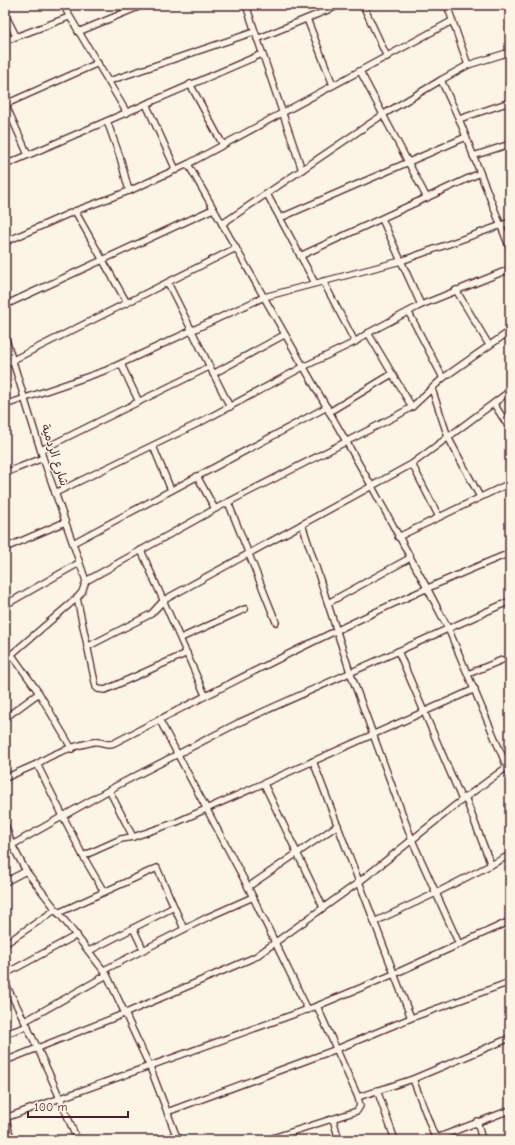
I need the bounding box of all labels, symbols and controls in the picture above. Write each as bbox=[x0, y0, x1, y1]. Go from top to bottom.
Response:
street label: شارع الردمية bbox=[37, 422, 72, 488]
scale bar bbox=[28, 1093, 128, 1119]
text: 100 m bbox=[34, 1100, 67, 1114]

